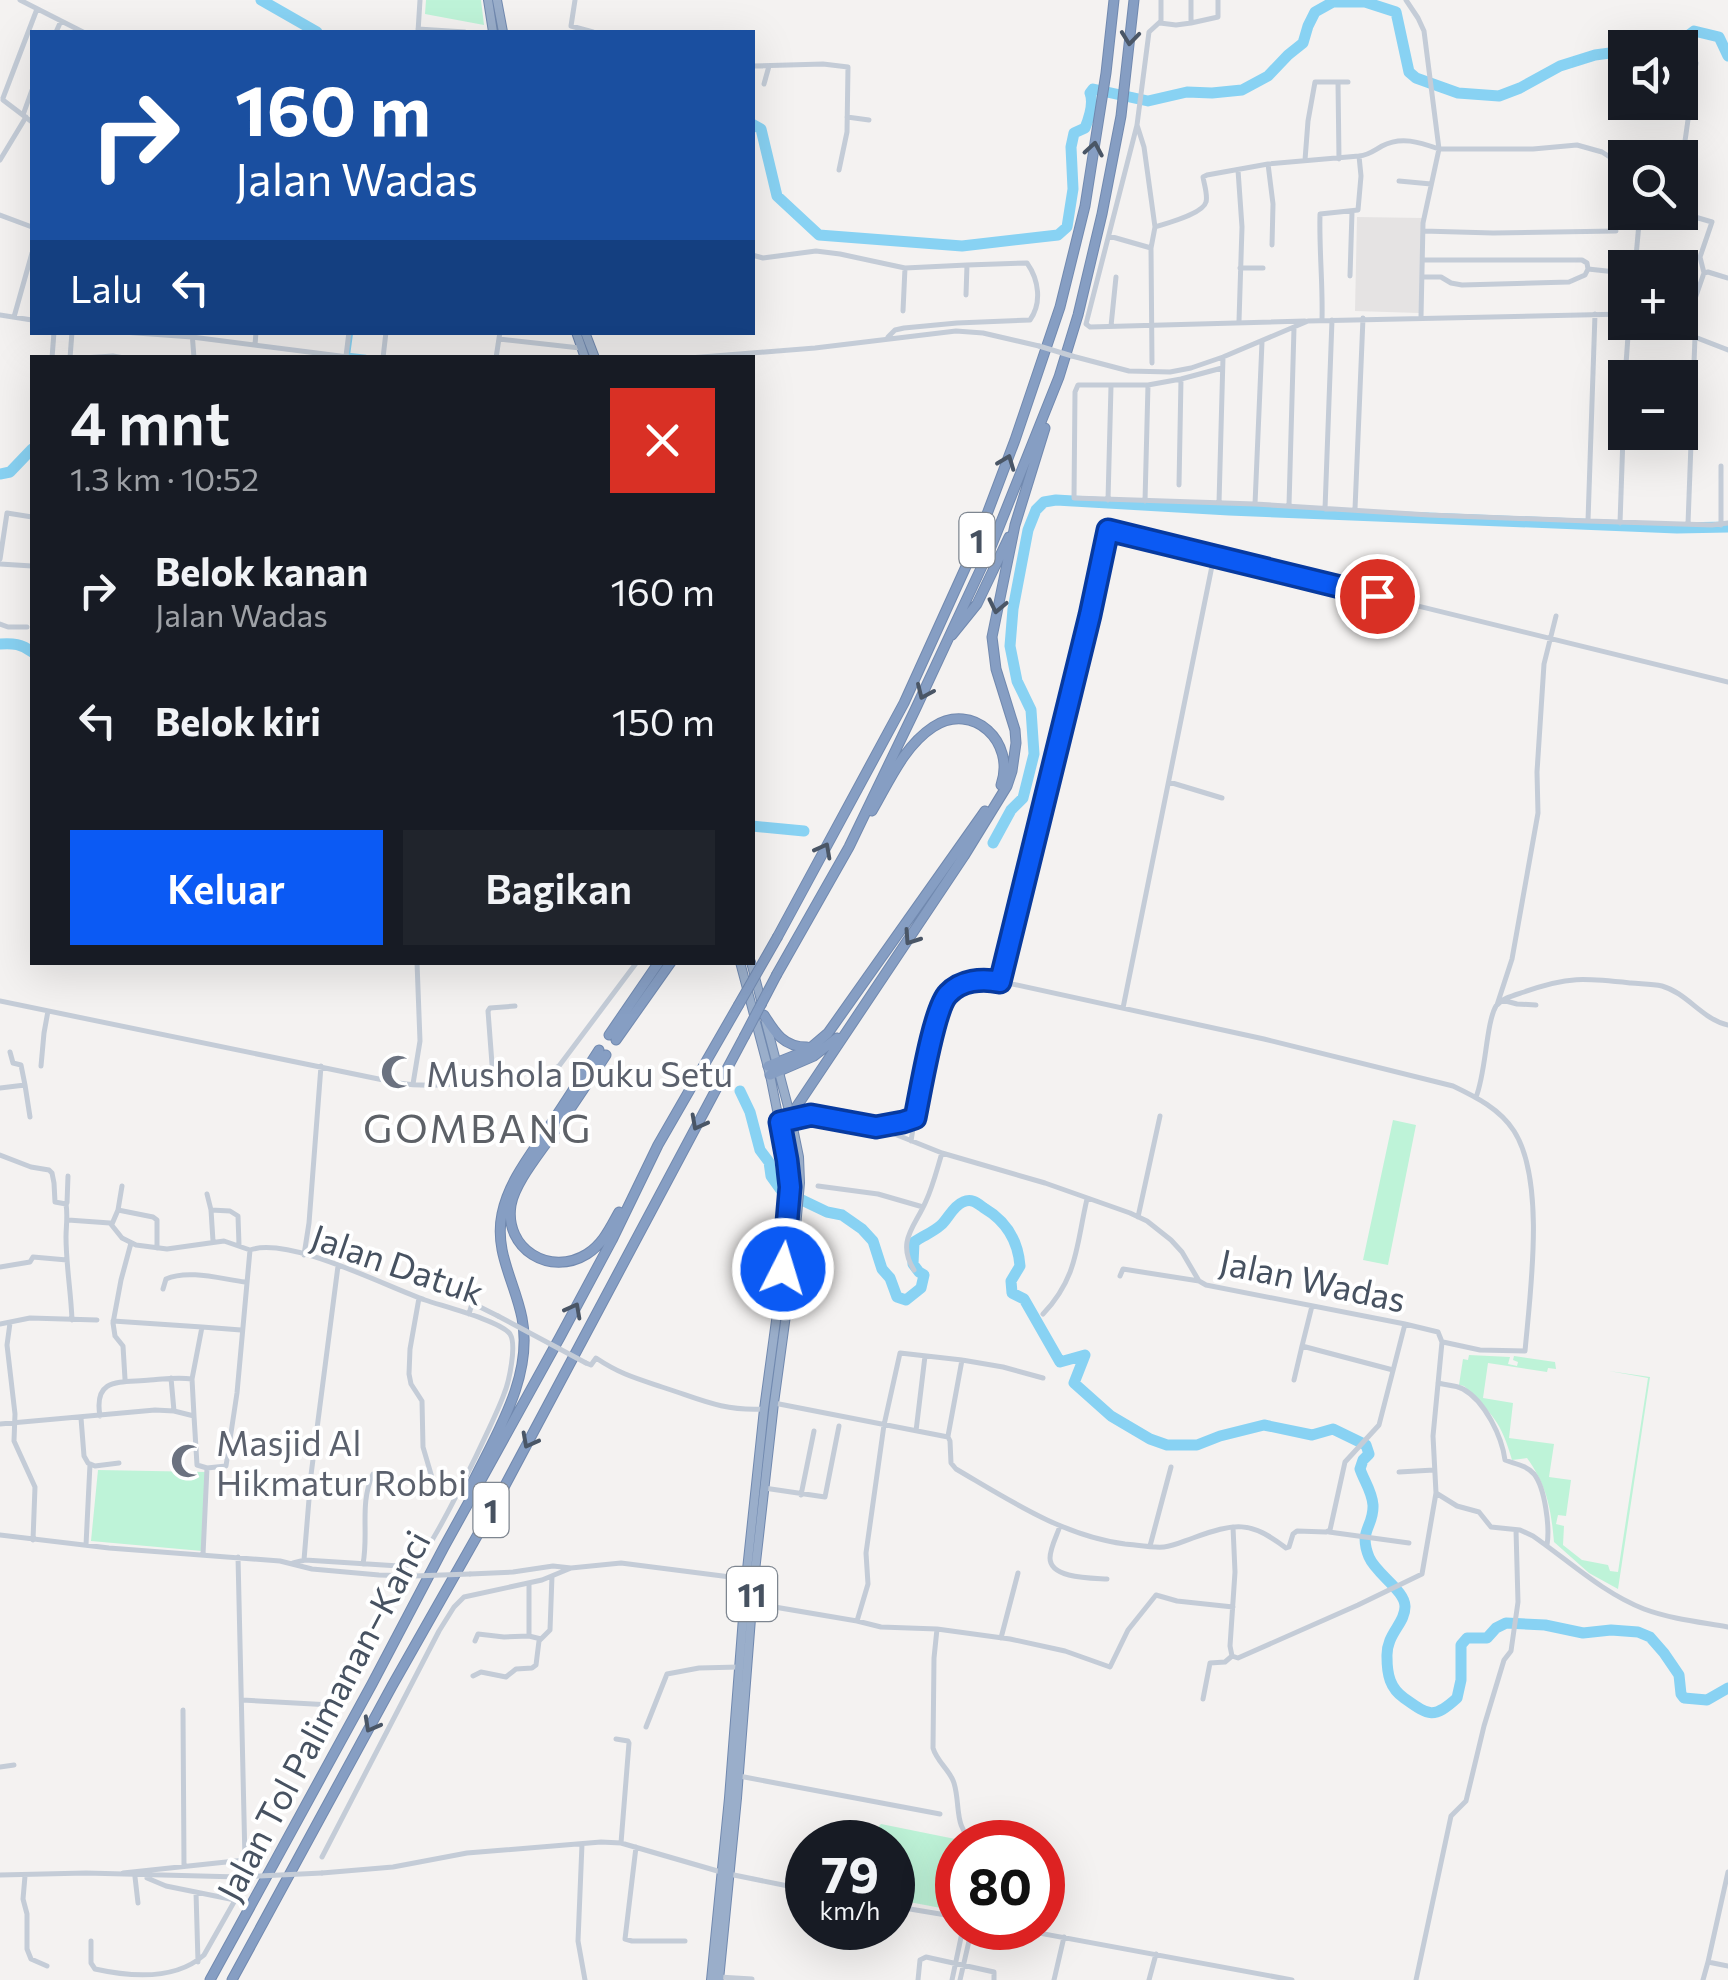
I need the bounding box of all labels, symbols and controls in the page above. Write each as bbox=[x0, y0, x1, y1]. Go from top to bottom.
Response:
map controls bbox=[1608, 30, 1698, 450]
button: sound bbox=[1608, 30, 1698, 120]
one-way arrow bbox=[1120, 31, 1142, 47]
text: 160 m bbox=[235, 65, 431, 150]
icon: right bbox=[70, 70, 200, 200]
button: search bbox=[1608, 140, 1698, 230]
one-way arrow bbox=[1083, 141, 1104, 157]
text: Jalan Wadas bbox=[235, 150, 478, 205]
button: + bbox=[1608, 250, 1698, 340]
icon: left bbox=[163, 260, 218, 315]
text: Lalu bbox=[70, 264, 143, 311]
button: − bbox=[1608, 360, 1698, 450]
text: 4 mnt bbox=[70, 384, 230, 457]
button: close bbox=[610, 388, 715, 493]
one-way arrow bbox=[996, 454, 1016, 471]
text: 1.3 km · 10:52 bbox=[70, 458, 259, 498]
road number: 1 bbox=[960, 513, 994, 567]
text: Belok kanan bbox=[155, 547, 368, 594]
pin bbox=[1335, 554, 1420, 639]
icon: right bbox=[70, 563, 125, 618]
text: 160 m bbox=[610, 567, 715, 614]
icon: arrive bbox=[1350, 569, 1405, 624]
text: Jalan Wadas bbox=[155, 594, 328, 634]
one-way arrow bbox=[988, 597, 1009, 614]
one-way arrow bbox=[916, 682, 936, 700]
icon: left bbox=[70, 693, 125, 748]
text: Belok kiri bbox=[155, 697, 321, 744]
text: 150 m bbox=[612, 697, 715, 744]
button: Keluar bbox=[70, 830, 383, 945]
button: Bagikan bbox=[403, 830, 715, 945]
one-way arrow bbox=[812, 843, 832, 861]
one-way arrow bbox=[905, 926, 923, 945]
place label: Mushola Duku Setu bbox=[426, 1051, 733, 1094]
mosque icon: Mushola Duku Setu bbox=[379, 1053, 417, 1091]
district label: GOMBANG bbox=[363, 1102, 593, 1151]
one-way arrow bbox=[691, 1113, 711, 1131]
street label: Jalan Datuk bbox=[306, 1213, 490, 1313]
position arrow bbox=[731, 1217, 835, 1321]
street label: Jalan Wadas bbox=[1216, 1238, 1410, 1320]
one-way arrow bbox=[562, 1303, 581, 1321]
place label: Masjid Al Hikmatur Robbi bbox=[216, 1420, 467, 1503]
one-way arrow bbox=[521, 1430, 541, 1448]
mosque icon: Masjid Al Hikmatur Robbi bbox=[169, 1442, 207, 1480]
road number: 1 bbox=[474, 1483, 508, 1537]
street label: Jalan Tol Palimanan–Kanci bbox=[206, 1523, 438, 1907]
road number: 11 bbox=[727, 1567, 777, 1621]
one-way arrow bbox=[363, 1714, 383, 1732]
speed limit sign: 80 bbox=[935, 1820, 1065, 1950]
text: 79 bbox=[821, 1842, 879, 1903]
text: km/h bbox=[820, 1895, 880, 1925]

